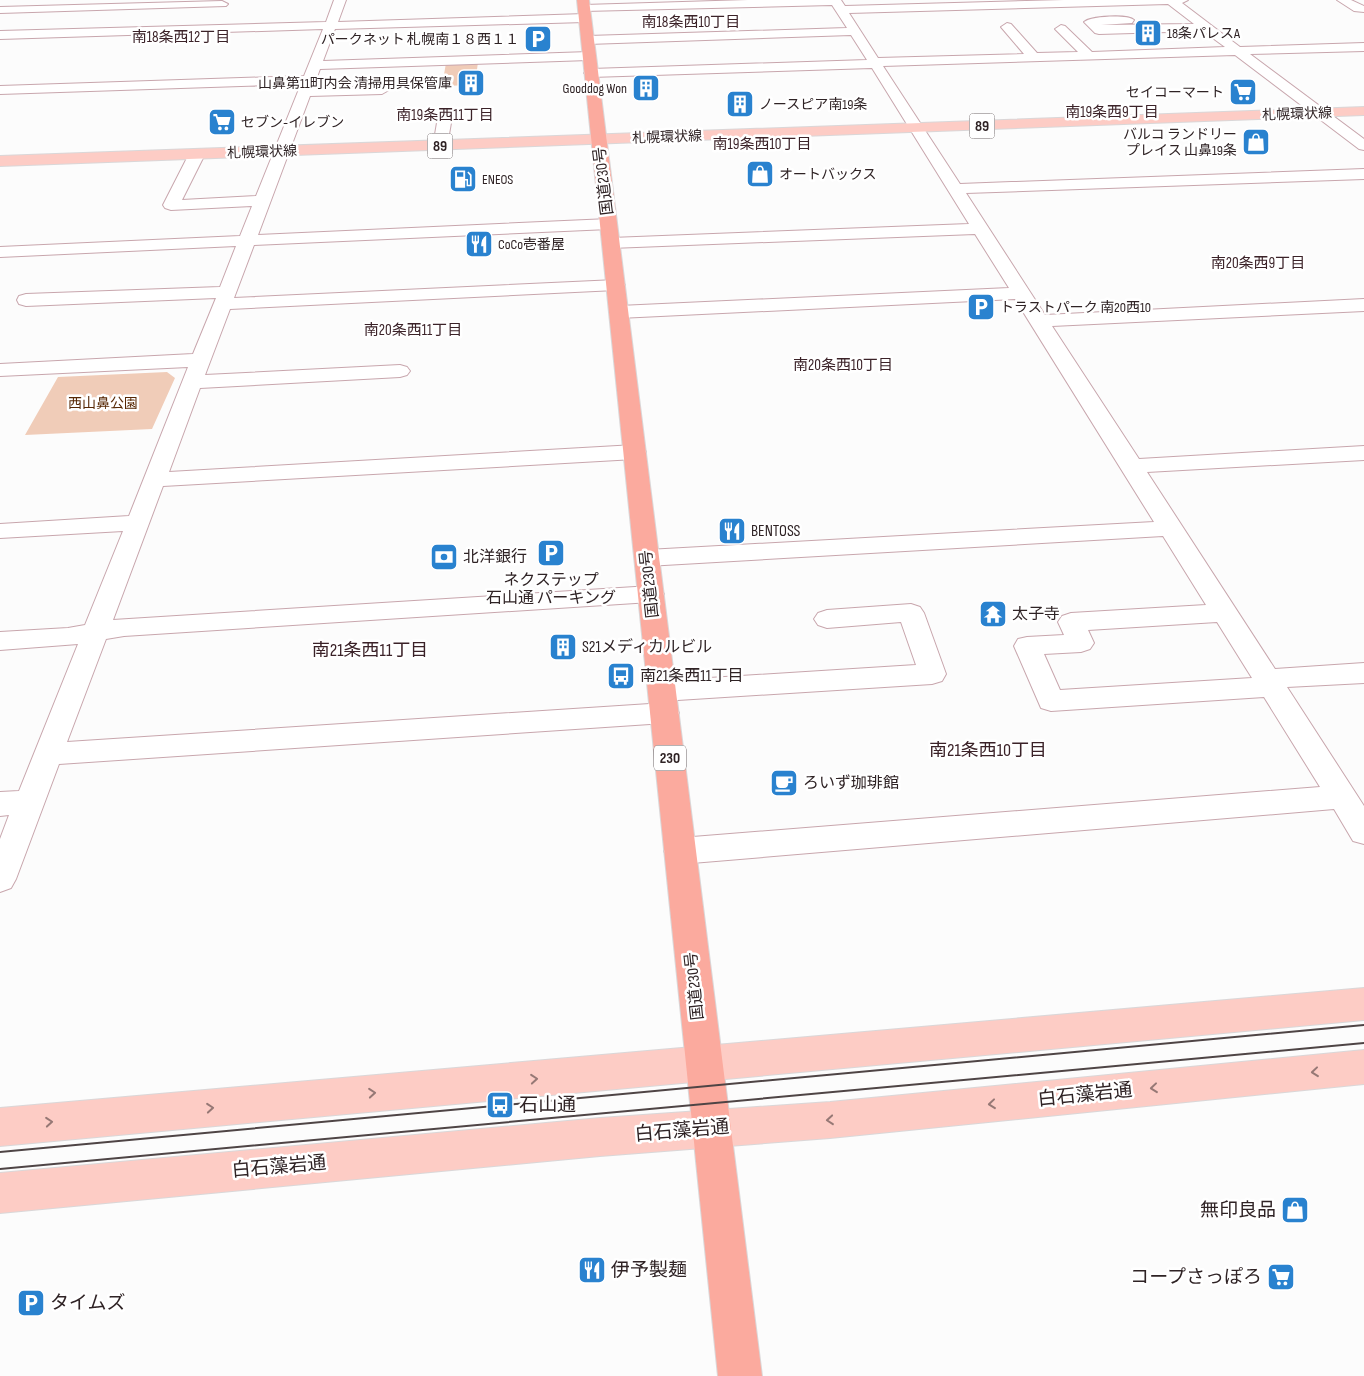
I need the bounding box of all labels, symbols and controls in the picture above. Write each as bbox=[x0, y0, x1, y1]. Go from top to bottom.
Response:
district label: 南18条西10丁目 bbox=[642, 13, 740, 32]
building icon: 18条パレスA bbox=[1133, 18, 1163, 48]
parking icon: パークネット 札幌南１８西１１ bbox=[523, 24, 553, 54]
place label: 18条パレスA bbox=[1167, 25, 1241, 42]
district label: 南18条西12丁目 bbox=[132, 28, 230, 47]
place label: パークネット 札幌南１８西１１ bbox=[321, 31, 519, 48]
building icon: 山鼻第11町内会 清掃用具保管庫 bbox=[456, 68, 486, 98]
building icon: Gooddog Won bbox=[631, 73, 661, 103]
place label: 山鼻第11町内会 清掃用具保管庫 bbox=[258, 75, 452, 92]
supermarket icon: セイコーマート bbox=[1228, 77, 1258, 107]
place label: Gooddog Won bbox=[562, 80, 627, 97]
place label: セイコーマート bbox=[1126, 84, 1224, 101]
building icon: ノースピア南19条 bbox=[725, 89, 755, 119]
place label: ノースピア南19条 bbox=[759, 96, 867, 113]
district label: 南19条西9丁目 bbox=[1065, 103, 1159, 122]
street label: 札幌環状線 bbox=[1262, 104, 1332, 124]
district label: 南19条西11丁目 bbox=[396, 106, 494, 125]
supermarket icon: セブン-イレブン bbox=[207, 107, 237, 137]
place label: セブン-イレブン bbox=[241, 114, 344, 131]
road number: 89 bbox=[970, 114, 994, 138]
place label: バルコ ランドリー プレイス 山鼻19条 bbox=[1123, 126, 1237, 159]
street label: 札幌環状線 bbox=[632, 127, 702, 147]
shop icon: バルコ ランドリー プレイス 山鼻19条 bbox=[1241, 127, 1271, 157]
road number: 89 bbox=[428, 134, 452, 158]
district label: 南19条西10丁目 bbox=[713, 135, 811, 154]
street label: 札幌環状線 bbox=[227, 142, 297, 162]
street label: 国道230号 bbox=[590, 146, 618, 216]
shop icon: オートバックス bbox=[745, 159, 775, 189]
fuel station icon: ENEOS bbox=[448, 164, 478, 194]
place label: オートバックス bbox=[779, 166, 877, 183]
place label: ENEOS bbox=[482, 171, 513, 188]
restaurant icon: CoCo壱番屋 bbox=[464, 229, 494, 259]
place label: CoCo壱番屋 bbox=[498, 236, 565, 253]
district label: 南20条西9丁目 bbox=[1211, 254, 1305, 273]
parking icon: トラストパーク 南20西10 bbox=[966, 292, 996, 322]
place label: トラストパーク 南20西10 bbox=[1000, 299, 1151, 316]
district label: 南20条西11丁目 bbox=[364, 321, 462, 340]
district label: 南20条西10丁目 bbox=[793, 356, 893, 375]
park label: 西山鼻公園 bbox=[68, 395, 138, 412]
restaurant icon: BENTOSS bbox=[717, 516, 747, 546]
place label: BENTOSS bbox=[751, 522, 800, 541]
parking icon: ネクステップ 石山通 パーキング bbox=[536, 538, 566, 568]
bank icon: 北洋銀行 bbox=[429, 542, 459, 572]
place label: 北洋銀行 bbox=[463, 548, 527, 567]
street label: 国道230号 bbox=[637, 549, 663, 619]
place label: ネクステップ 石山通 パーキング bbox=[486, 571, 616, 608]
temple icon: 太子寺 bbox=[978, 599, 1008, 629]
place label: 太子寺 bbox=[1012, 605, 1060, 624]
building icon: S21メディカルビル bbox=[548, 632, 578, 662]
place label: S21メディカルビル bbox=[582, 638, 712, 657]
district label: 南21条西11丁目 bbox=[312, 640, 428, 661]
bus stop icon: 南21条西11丁目 bbox=[606, 661, 636, 691]
place label: 南21条西11丁目 bbox=[640, 667, 743, 686]
district label: 南21条西10丁目 bbox=[929, 740, 1047, 761]
road number: 230 bbox=[654, 746, 686, 770]
cafe icon: ろいず珈琲館 bbox=[769, 768, 799, 798]
place label: ろいず珈琲館 bbox=[803, 774, 899, 793]
street label: 国道230号 bbox=[682, 951, 708, 1021]
one-way arrow bbox=[1311, 1066, 1319, 1077]
one-way arrow bbox=[530, 1074, 538, 1085]
street label: 白石藻岩通 bbox=[1037, 1079, 1133, 1111]
one-way arrow bbox=[1150, 1082, 1158, 1093]
one-way arrow bbox=[369, 1088, 377, 1099]
bus stop icon: 石山通 bbox=[485, 1090, 515, 1120]
place label: 石山通 bbox=[519, 1094, 576, 1117]
one-way arrow bbox=[988, 1098, 996, 1109]
one-way arrow bbox=[207, 1103, 215, 1114]
one-way arrow bbox=[826, 1114, 834, 1125]
street label: 白石藻岩通 bbox=[634, 1115, 730, 1147]
one-way arrow bbox=[45, 1117, 53, 1128]
street label: 白石藻岩通 bbox=[231, 1151, 327, 1183]
shop icon: 無印良品 bbox=[1280, 1195, 1310, 1225]
place label: 無印良品 bbox=[1200, 1199, 1276, 1222]
restaurant icon: 伊予製麺 bbox=[577, 1255, 607, 1285]
place label: 伊予製麺 bbox=[611, 1259, 687, 1282]
supermarket icon: コープさっぽろ bbox=[1266, 1262, 1296, 1292]
place label: コープさっぽろ bbox=[1130, 1266, 1262, 1289]
parking icon: タイムズ bbox=[16, 1288, 46, 1318]
place label: タイムズ bbox=[50, 1292, 126, 1315]

